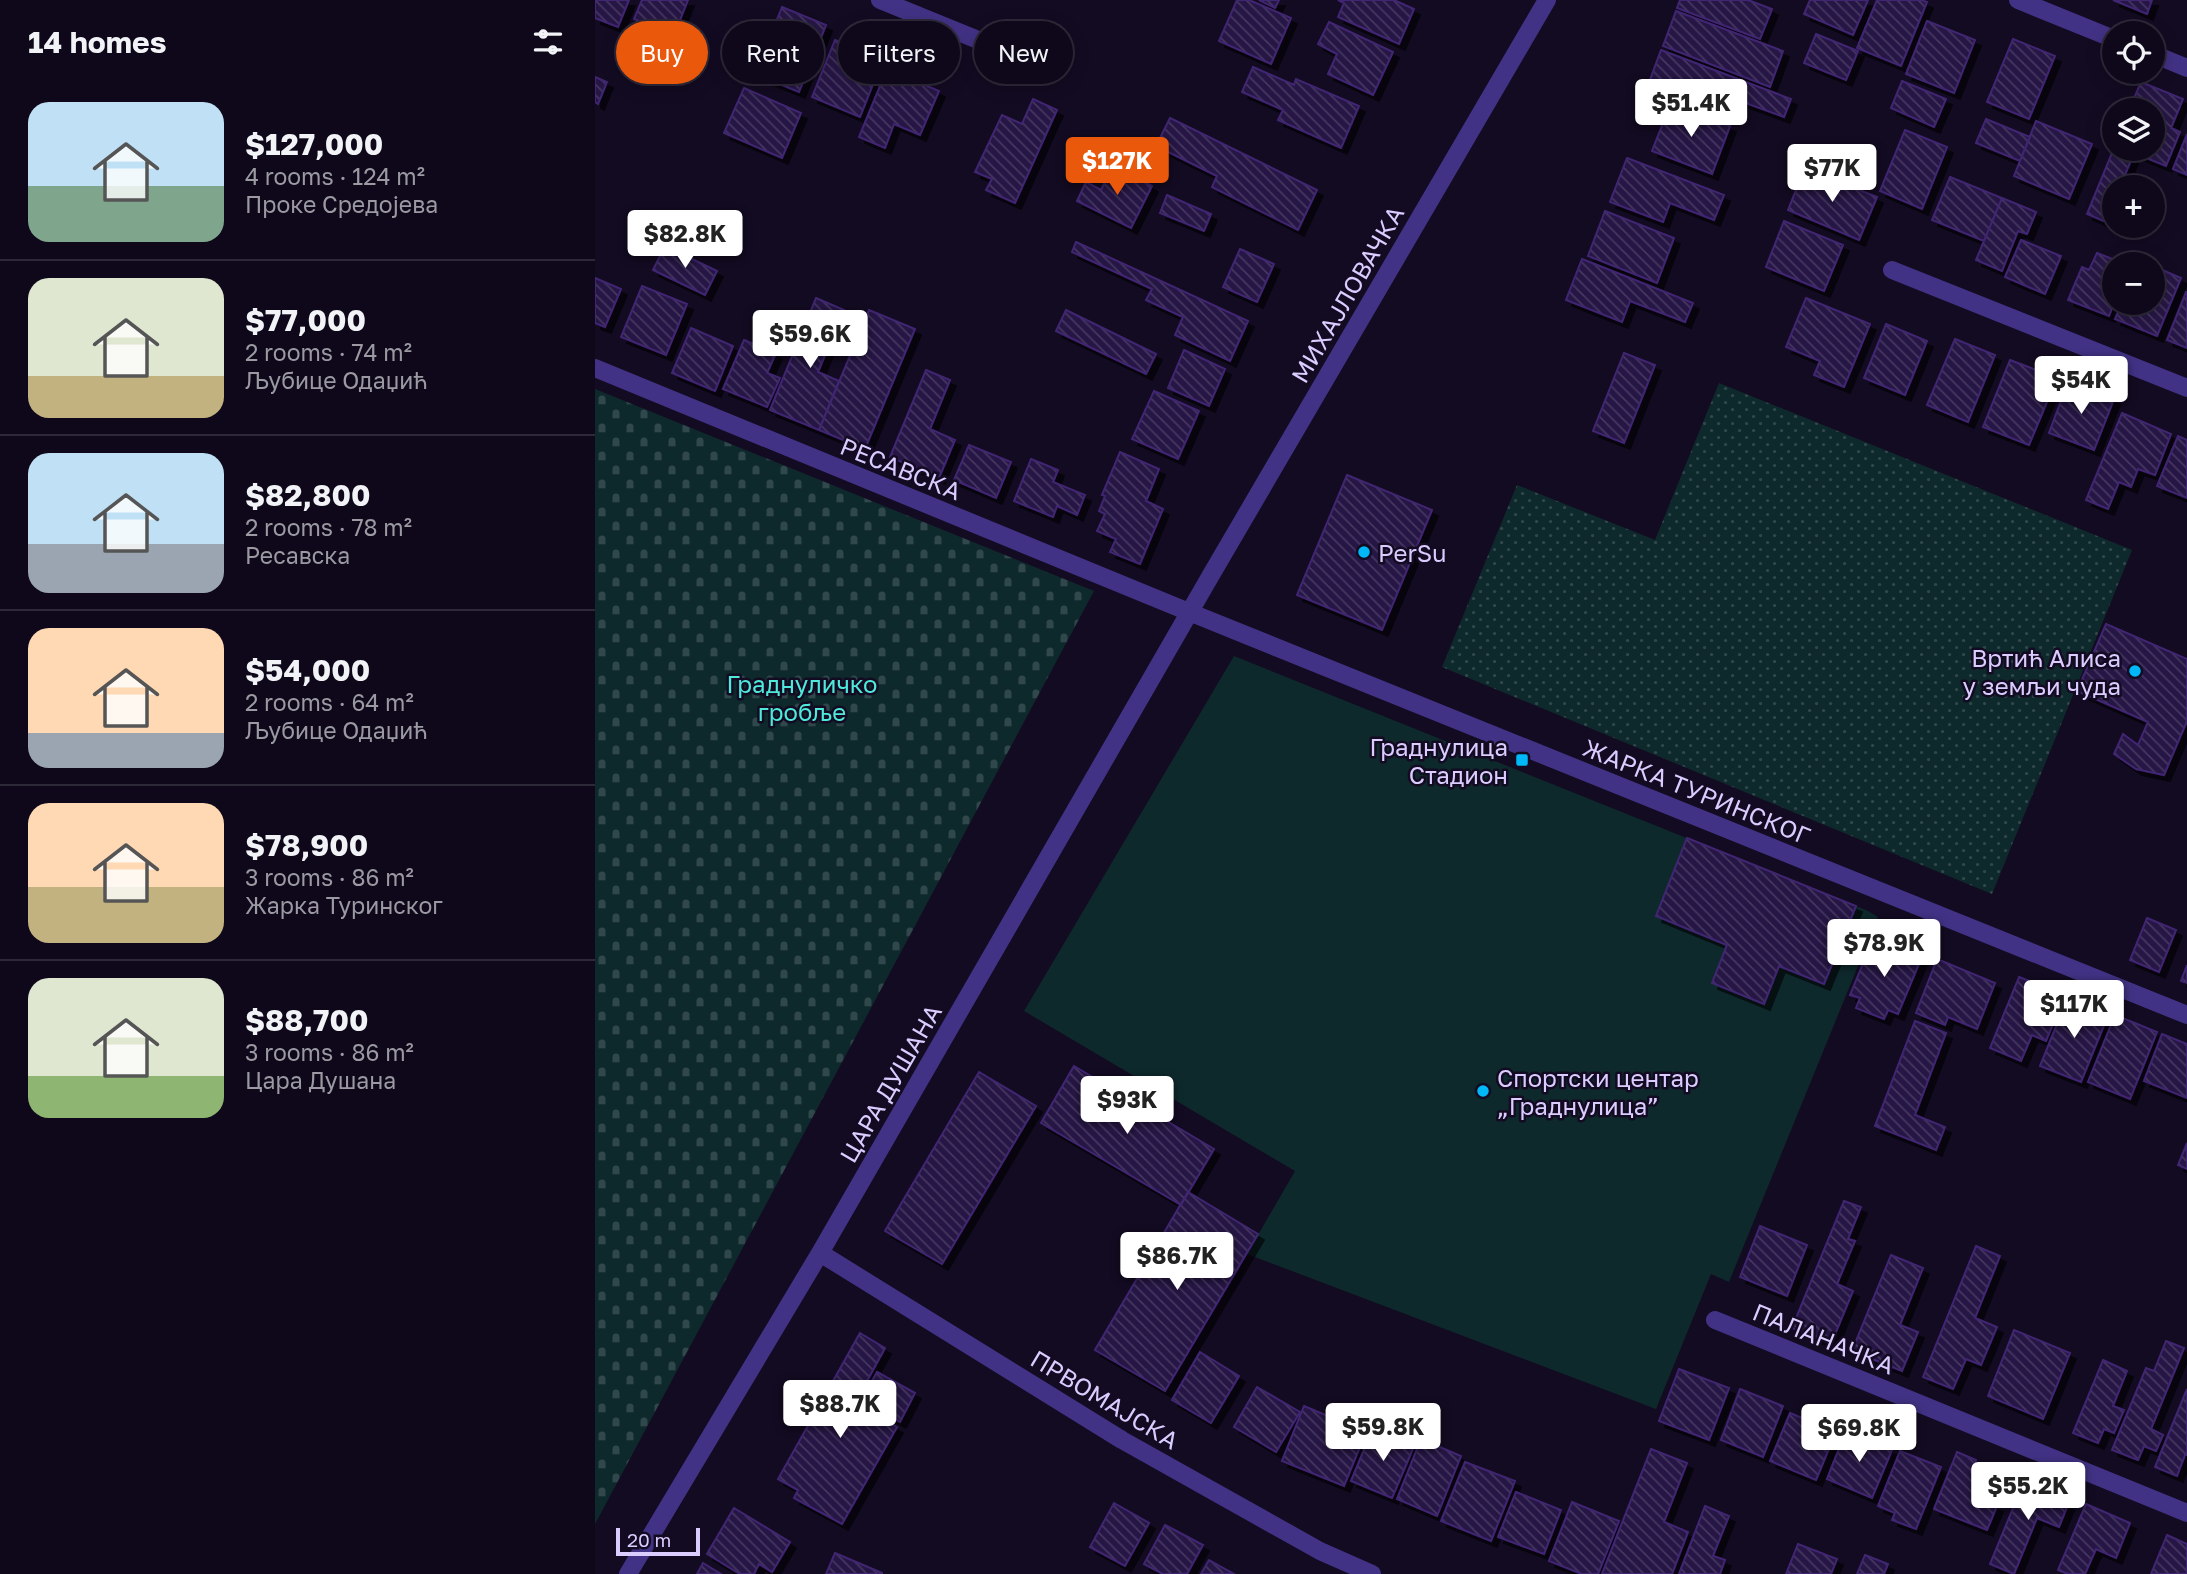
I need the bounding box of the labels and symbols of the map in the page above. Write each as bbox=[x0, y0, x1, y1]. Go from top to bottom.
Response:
pin: $51.4K bbox=[1634, 80, 1748, 139]
pin: $127K bbox=[1068, 138, 1166, 197]
pin: $77K bbox=[1791, 144, 1873, 204]
street label: МИХАЈЛОВАЧКА bbox=[1285, 200, 1409, 388]
pin: $82.8K bbox=[628, 210, 742, 270]
pin: $59.6K bbox=[753, 310, 867, 370]
pin: $54K bbox=[2040, 356, 2122, 416]
street label: РЕСАВСКА bbox=[836, 431, 966, 505]
place label: PerSu bbox=[1378, 538, 1447, 567]
marker: PerSu bbox=[1356, 544, 1372, 560]
place label: Вртић Алиса у земљи чуда bbox=[1963, 643, 2121, 700]
marker: Вртић Алиса у земљи чуда bbox=[2127, 663, 2143, 679]
park label: Граднуличко гробље bbox=[727, 669, 877, 726]
place label: Граднулица Стадион bbox=[1369, 732, 1508, 789]
street label: ЖАРКА ТУРИНСКОГ bbox=[1579, 732, 1815, 850]
marker: Граднулица Стадион bbox=[1514, 752, 1530, 768]
pin: $78.9K bbox=[1827, 920, 1941, 979]
pin: $117K bbox=[2025, 981, 2123, 1040]
street label: ЦАРА ДУШАНА bbox=[833, 999, 947, 1167]
place label: Спортски центар „Граднулица” bbox=[1497, 1063, 1699, 1120]
pin: $93K bbox=[1086, 1076, 1168, 1136]
marker: Спортски центар „Граднулица” bbox=[1475, 1083, 1491, 1099]
pin: $86.7K bbox=[1120, 1232, 1234, 1292]
street label: ПАЛАНАЧКА bbox=[1749, 1296, 1899, 1380]
street label: ПРВОМАЈСКА bbox=[1026, 1343, 1184, 1455]
pin: $88.7K bbox=[783, 1380, 897, 1440]
pin: $59.8K bbox=[1326, 1404, 1440, 1463]
pin: $69.8K bbox=[1802, 1404, 1916, 1464]
pin: $55.2K bbox=[1971, 1462, 2085, 1522]
scale bar bbox=[616, 1525, 700, 1557]

